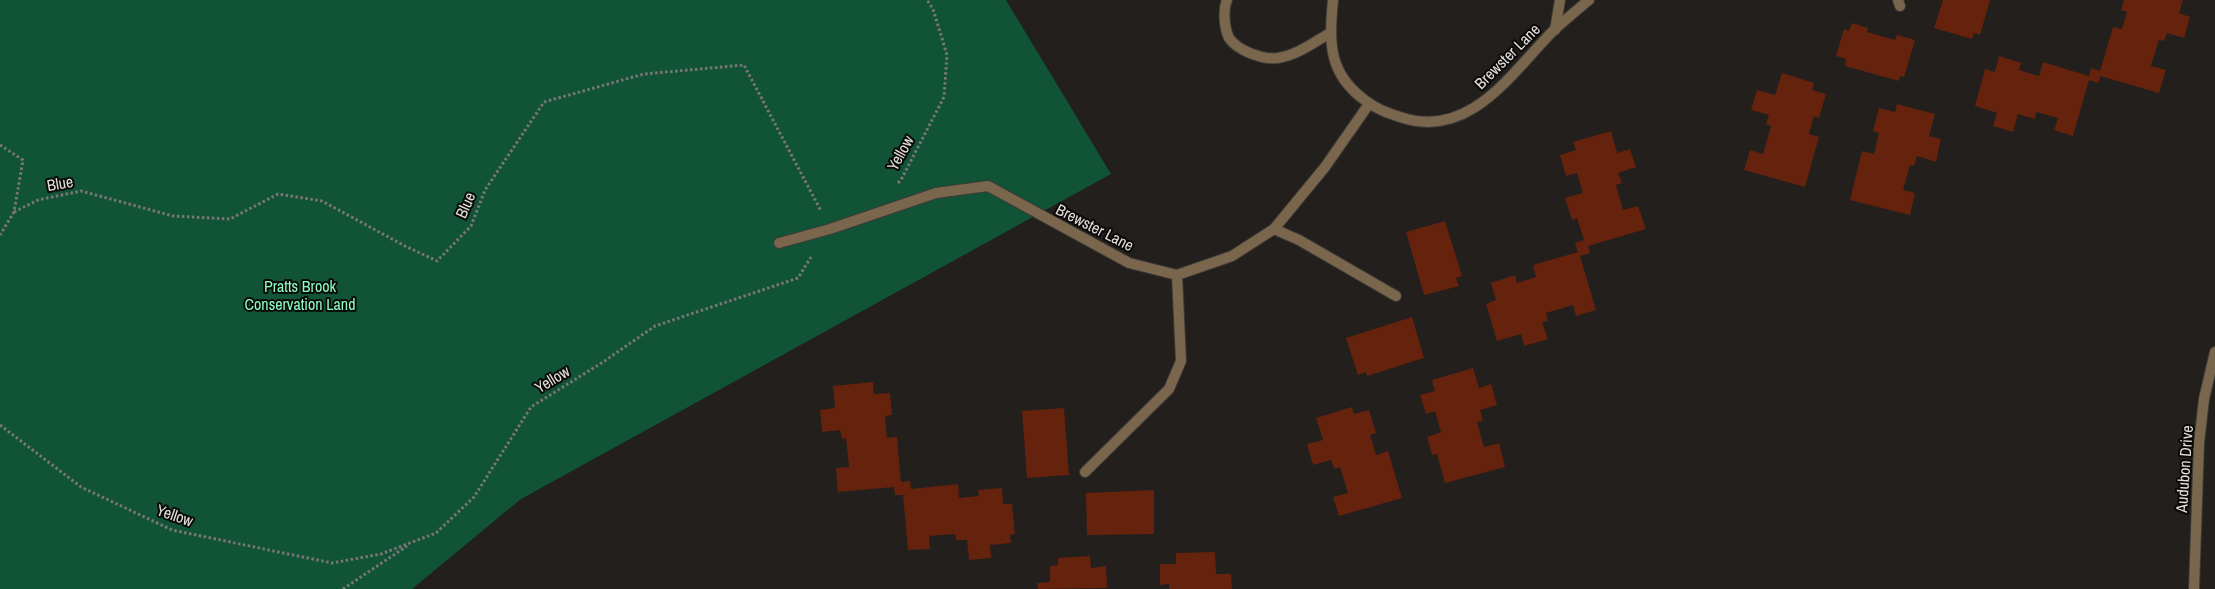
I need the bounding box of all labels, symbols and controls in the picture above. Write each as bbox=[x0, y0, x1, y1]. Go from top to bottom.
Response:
street label: Brewster Lane bbox=[1469, 18, 1545, 94]
street label: Yellow bbox=[881, 131, 919, 175]
street label: Blue bbox=[45, 170, 75, 196]
street label: Blue bbox=[450, 189, 480, 221]
street label: Brewster Lane bbox=[1052, 198, 1138, 256]
park label: Pratts Brook Conservation Land bbox=[245, 275, 355, 315]
street label: Yellow bbox=[530, 360, 574, 398]
street label: Audubon Drive bbox=[2170, 425, 2198, 514]
street label: Yellow bbox=[154, 498, 197, 532]

